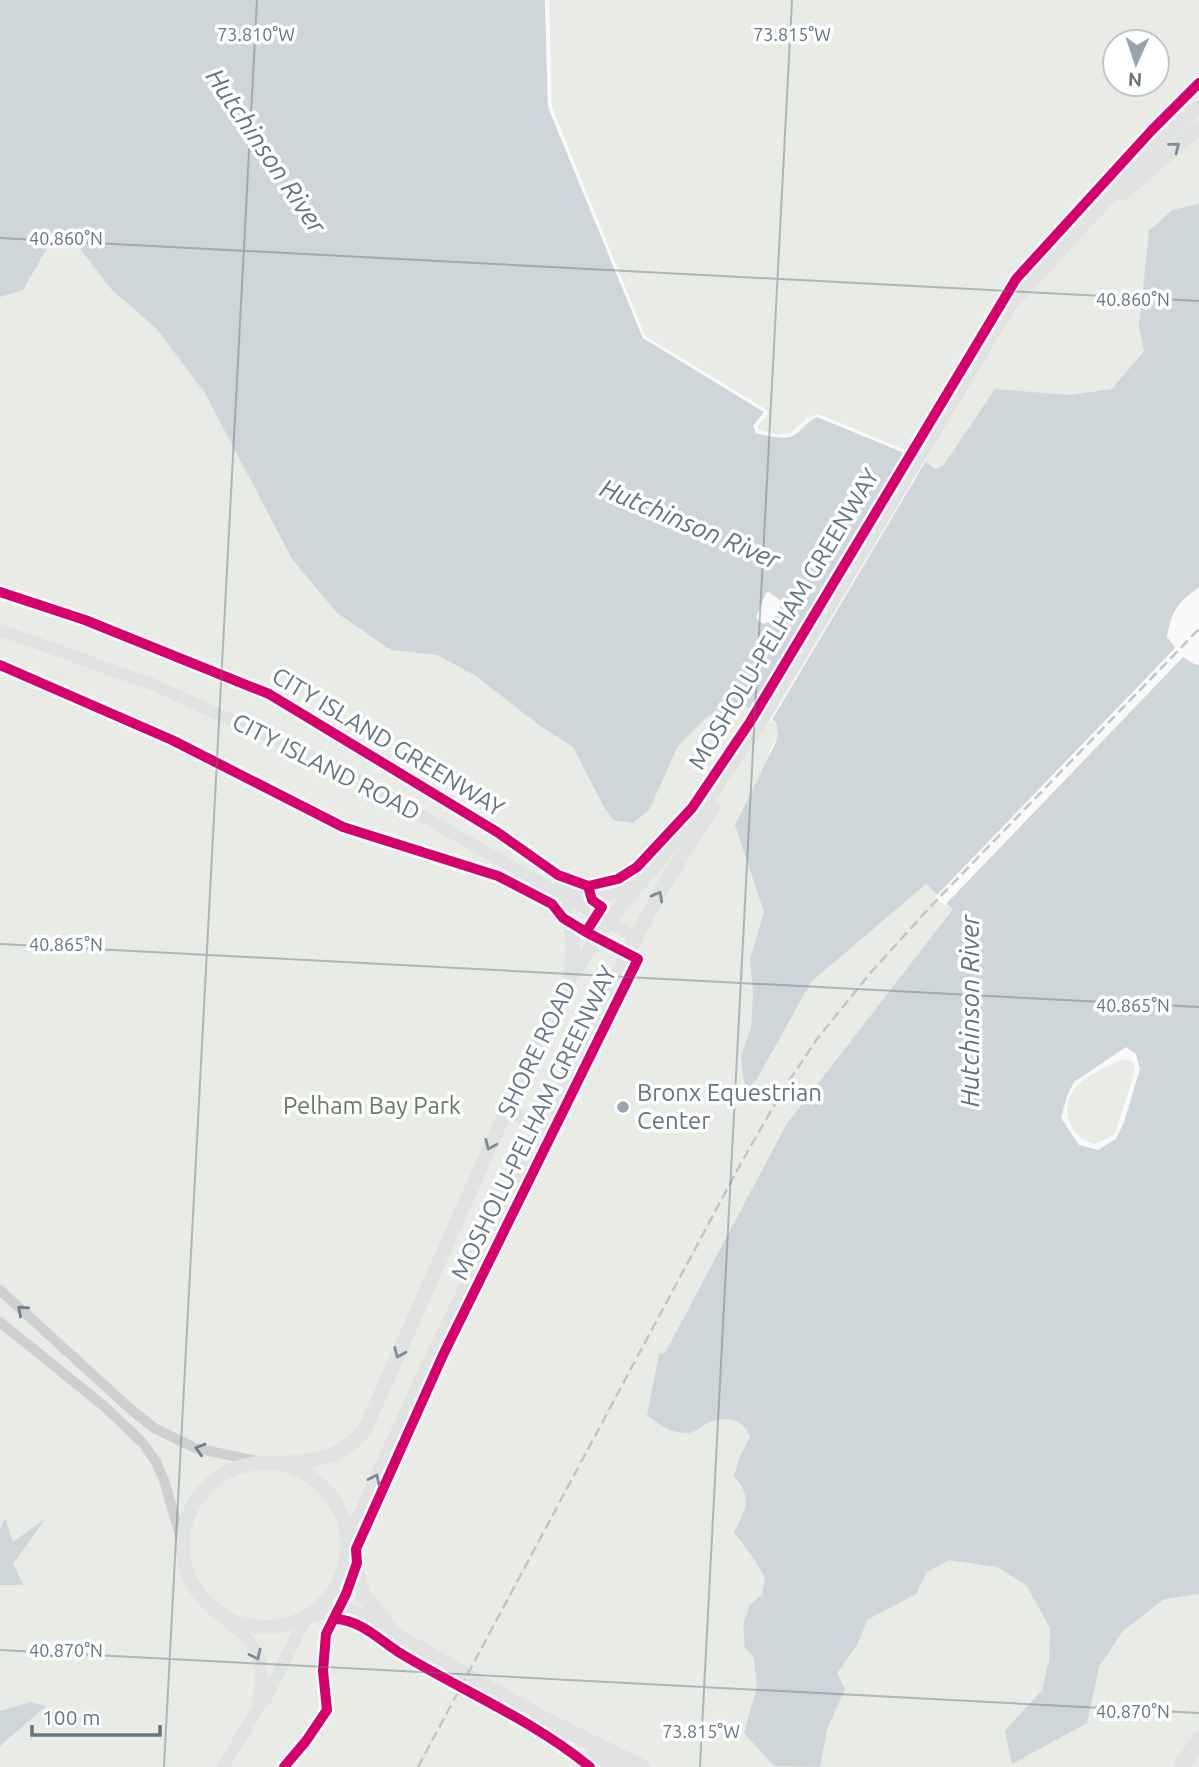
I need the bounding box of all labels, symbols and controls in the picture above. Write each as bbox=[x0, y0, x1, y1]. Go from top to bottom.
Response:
text: 73.810°W bbox=[217, 24, 295, 44]
text: 73.815°W bbox=[753, 24, 831, 44]
north arrow bbox=[1101, 28, 1171, 98]
water label: Hutchinson River bbox=[201, 63, 333, 239]
text: N bbox=[1127, 69, 1143, 91]
one-way arrow bbox=[1167, 143, 1179, 156]
text: 40.860°N bbox=[29, 228, 103, 248]
text: 40.860°N bbox=[1096, 289, 1170, 309]
street label: MOSHOLU-PELHAM GREENWAY bbox=[683, 463, 884, 774]
water label: Hutchinson River bbox=[596, 473, 785, 575]
street label: CITY ISLAND GREENWAY bbox=[267, 662, 509, 822]
street label: CITY ISLAND ROAD bbox=[228, 708, 425, 826]
one-way arrow bbox=[650, 891, 663, 903]
water label: Hutchinson River bbox=[955, 914, 984, 1107]
text: 40.865°N bbox=[29, 934, 103, 954]
street label: MOSHOLU-PELHAM GREENWAY bbox=[446, 961, 622, 1284]
street label: SHORE ROAD bbox=[492, 976, 581, 1121]
text: 40.865°N bbox=[1096, 995, 1170, 1015]
place label: Bronx Equestrian Center bbox=[637, 1079, 822, 1134]
park label: Pelham Bay Park bbox=[283, 1092, 461, 1119]
marker: Bronx Equestrian Center bbox=[615, 1099, 631, 1115]
one-way arrow bbox=[484, 1138, 498, 1150]
one-way arrow bbox=[17, 1306, 30, 1319]
one-way arrow bbox=[394, 1347, 408, 1359]
one-way arrow bbox=[194, 1442, 206, 1457]
one-way arrow bbox=[367, 1474, 381, 1486]
text: 40.870°N bbox=[29, 1640, 103, 1660]
one-way arrow bbox=[248, 1648, 262, 1660]
scale bar bbox=[32, 1694, 159, 1738]
text: 40.870°N bbox=[1096, 1701, 1170, 1721]
text: 100 m bbox=[42, 1705, 100, 1729]
text: 73.815°W bbox=[662, 1721, 740, 1741]

